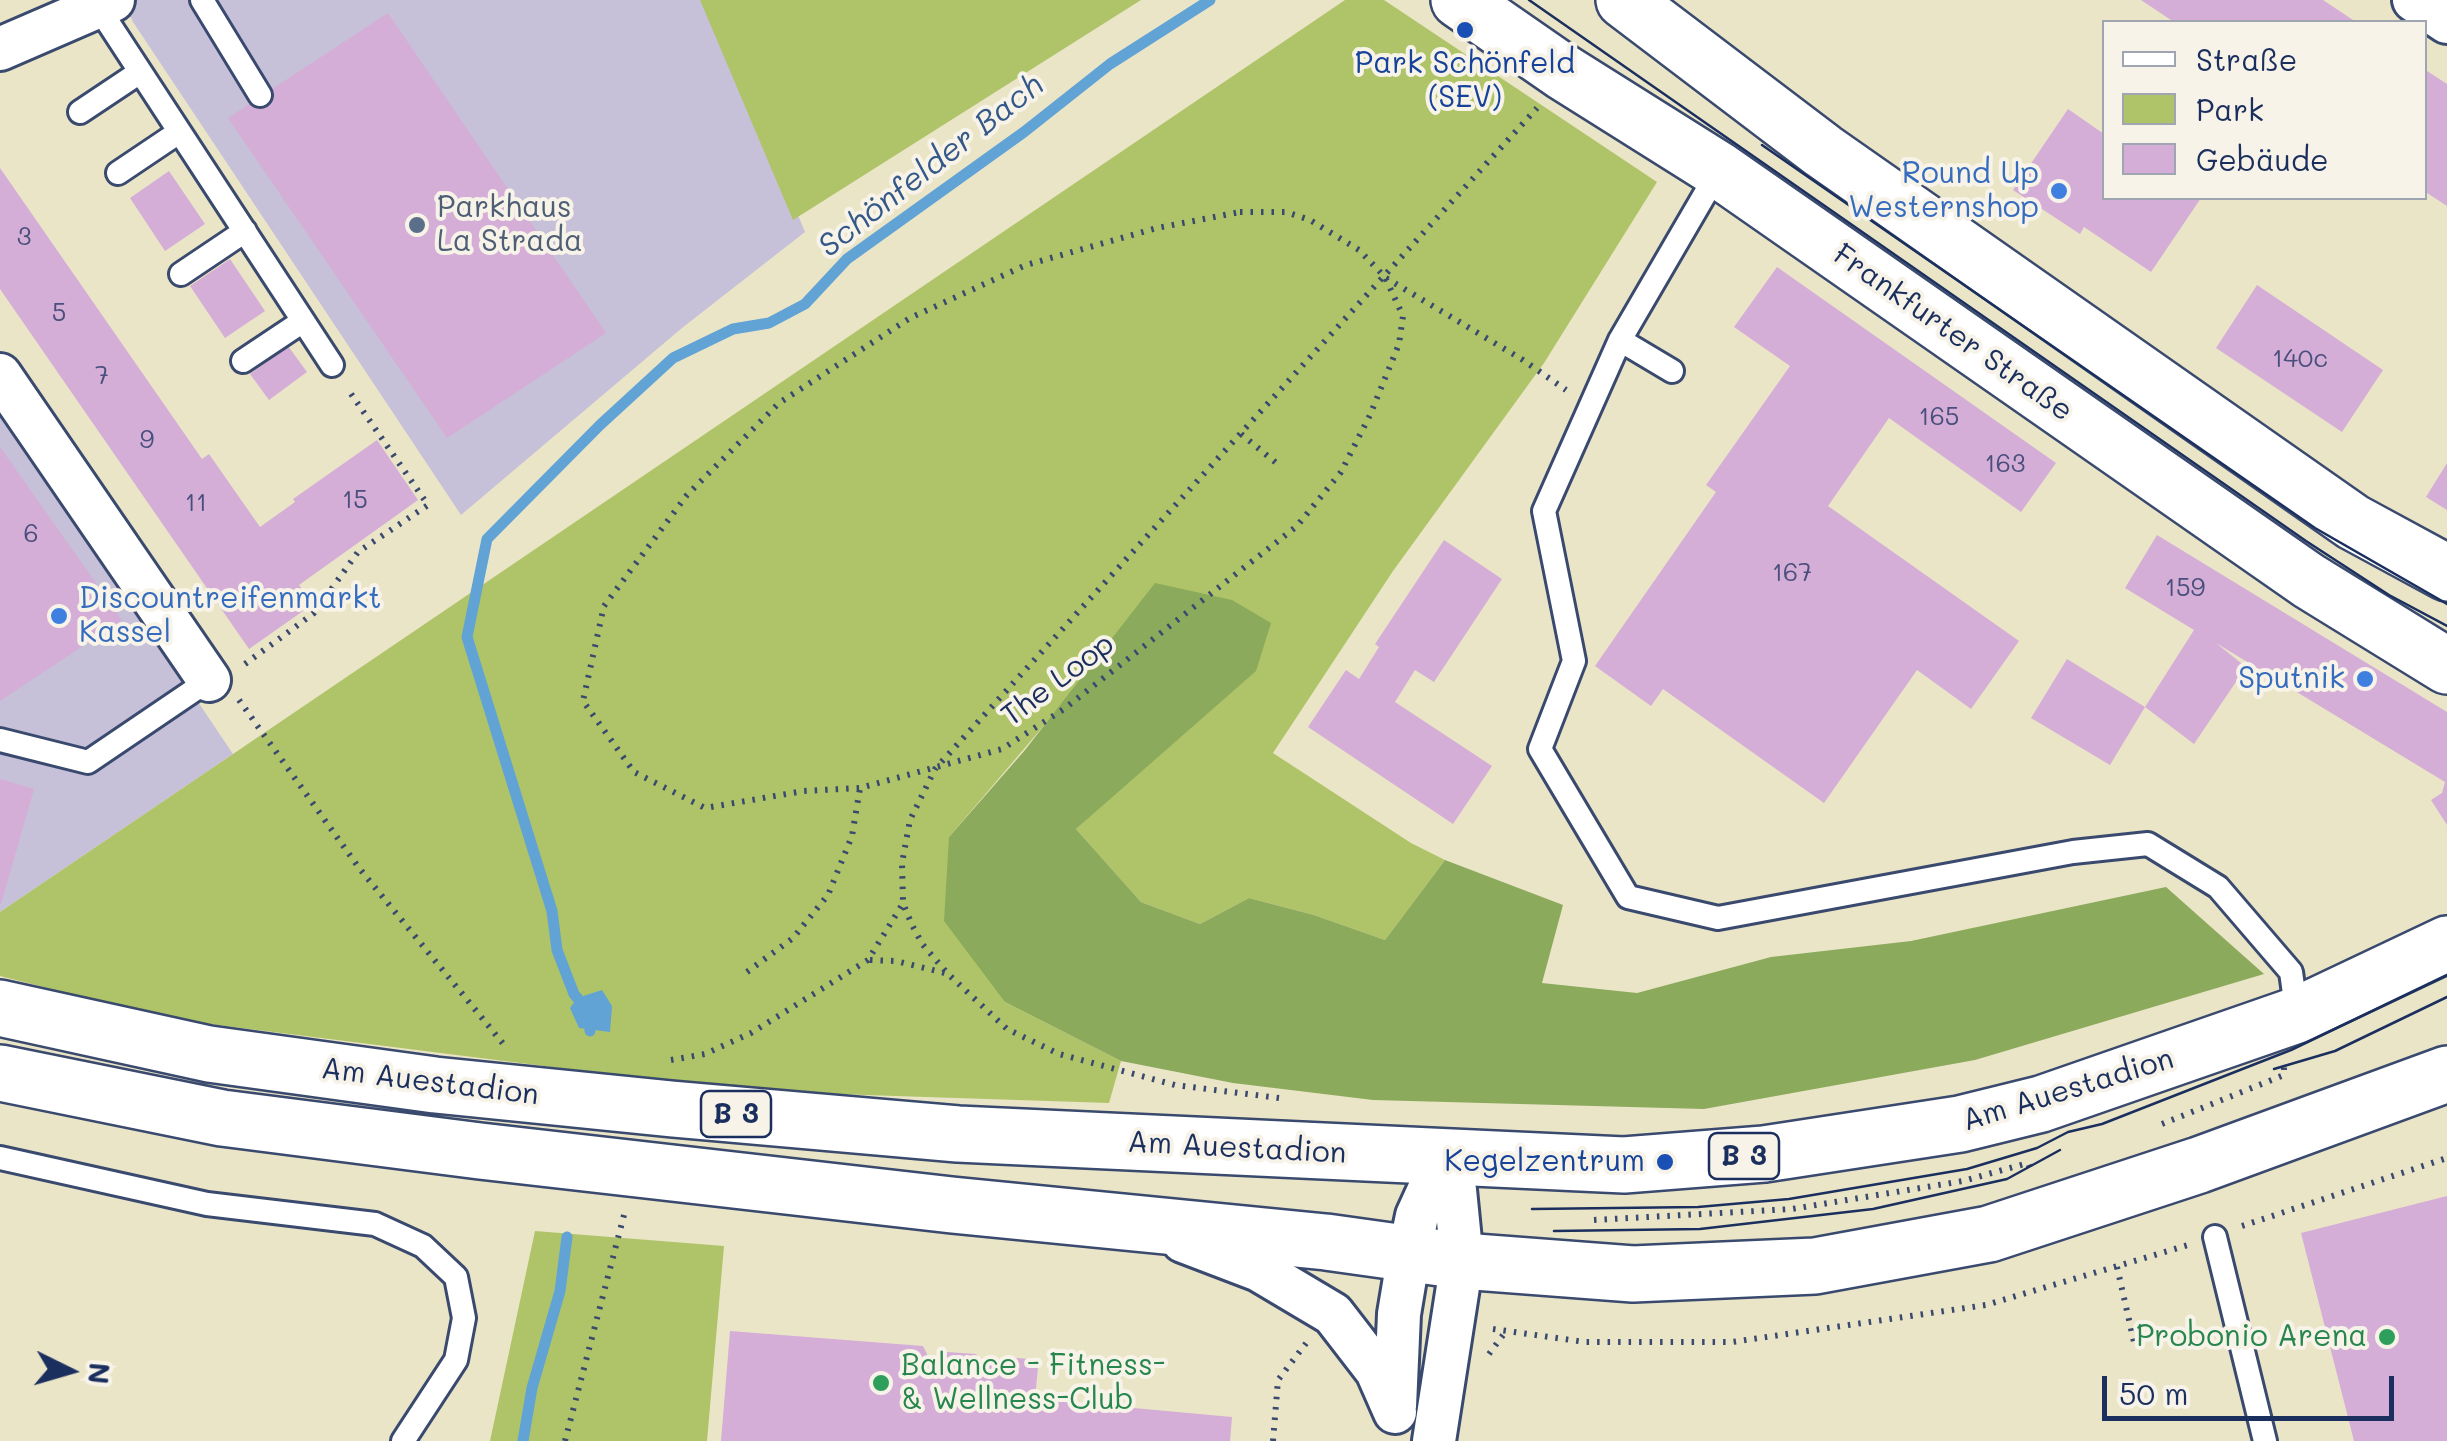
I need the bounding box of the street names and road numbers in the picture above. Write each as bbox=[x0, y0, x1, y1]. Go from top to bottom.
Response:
street label: Frankfurter Straße bbox=[1826, 237, 2080, 429]
street label: The Loop bbox=[995, 626, 1121, 734]
street label: Am Auestadion bbox=[1958, 1041, 2178, 1139]
street label: Am Auestadion bbox=[319, 1051, 541, 1113]
road number: B 3 bbox=[701, 1091, 771, 1137]
street label: Am Auestadion bbox=[1127, 1124, 1347, 1172]
road number: B 3 bbox=[1709, 1133, 1779, 1179]

